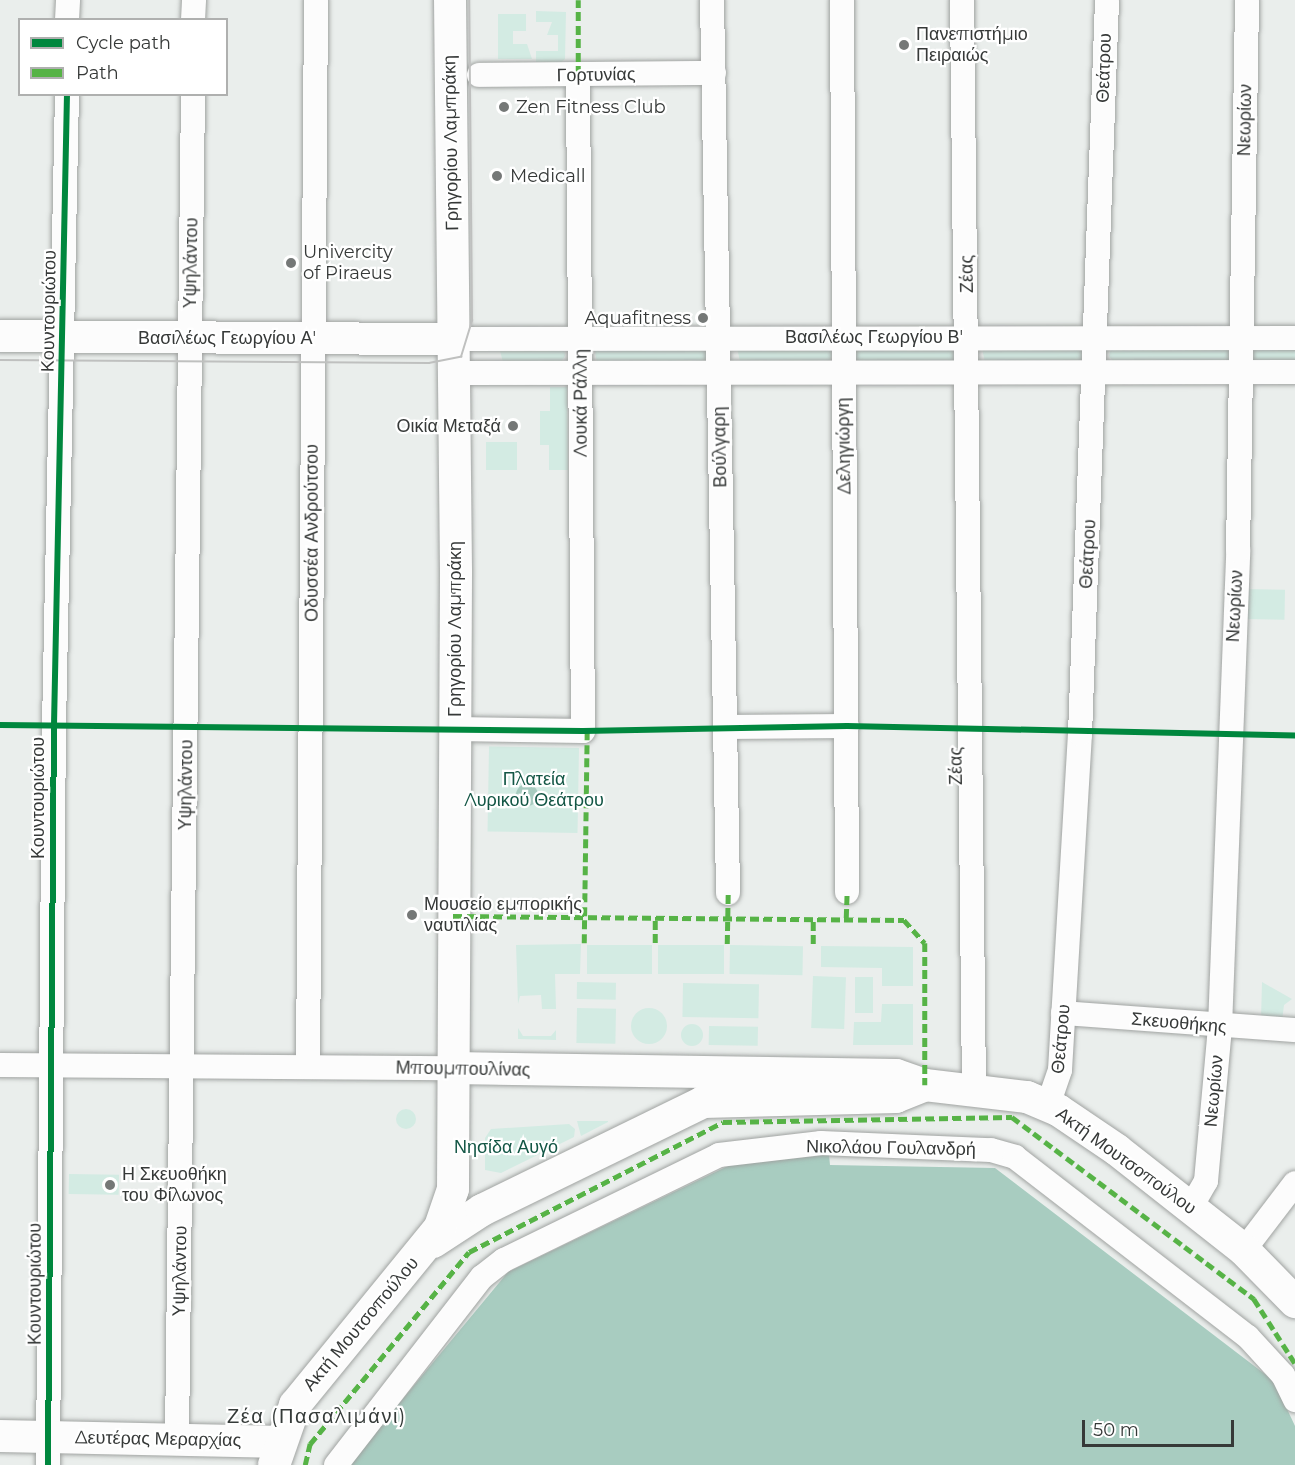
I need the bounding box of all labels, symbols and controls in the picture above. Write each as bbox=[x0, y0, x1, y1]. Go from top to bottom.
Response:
legend bbox=[18, 18, 228, 96]
place label: Πανεπιστήμιο Πειραιώς bbox=[916, 24, 1028, 66]
text: Cycle path bbox=[76, 32, 171, 54]
street label: Θεάτρου bbox=[1092, 33, 1116, 103]
marker: Πανεπιστήμιο Πειραιώς bbox=[897, 38, 911, 52]
street label: Γρηγορίου Λαμπράκη bbox=[439, 55, 463, 231]
text: Path bbox=[76, 62, 119, 84]
street label: Γορτυνίας bbox=[556, 64, 636, 86]
street label: Νεωρίων bbox=[1234, 84, 1256, 156]
place label: Zen Fitness Club bbox=[516, 96, 666, 118]
marker: Zen Fitness Club bbox=[497, 100, 511, 114]
place label: Medicall bbox=[510, 165, 586, 187]
marker: Medicall bbox=[488, 167, 506, 185]
street label: Υψηλάντου bbox=[179, 217, 203, 309]
place label: Univercity of Piraeus bbox=[303, 242, 393, 284]
street label: Κουντουριώτου bbox=[37, 250, 61, 372]
street label: Ζέας bbox=[956, 255, 978, 293]
marker: Univercity of Piraeus bbox=[284, 256, 298, 270]
place label: Aquafitness bbox=[584, 307, 691, 329]
marker: Aquafitness bbox=[696, 311, 710, 325]
street label: Βασιλέως Γεωργίου Β' bbox=[785, 326, 963, 348]
street label: Βασιλέως Γεωργίου Α' bbox=[138, 327, 316, 349]
street label: Λουκά Ράλλη bbox=[570, 349, 592, 457]
street label: Δεληγιώργη bbox=[832, 397, 856, 495]
street label: Βούλγαρη bbox=[708, 406, 732, 488]
place label: Οικία Μεταξά bbox=[397, 415, 501, 437]
marker: Οικία Μεταξά bbox=[506, 419, 520, 433]
street label: Οδυσσέα Ανδρούτσου bbox=[301, 444, 323, 622]
street label: Θεάτρου bbox=[1075, 519, 1101, 589]
street label: Γρηγορίου Λαμπράκη bbox=[444, 541, 466, 717]
street label: Νεωρίων bbox=[1222, 569, 1248, 643]
street label: Κουντουριώτου bbox=[27, 737, 49, 859]
street label: Υψηλάντου bbox=[174, 739, 198, 831]
street label: Ζέας bbox=[945, 747, 967, 785]
park label: Πλατεία Λυρικού Θεάτρου bbox=[464, 769, 604, 812]
place label: Μουσείο εμπορικής ναυτιλίας bbox=[424, 894, 582, 936]
marker: Μουσείο εμπορικής ναυτιλίας bbox=[405, 908, 419, 922]
street label: Θεάτρου bbox=[1047, 1003, 1075, 1075]
street label: Σκευοθήκης bbox=[1130, 1008, 1228, 1038]
street label: Νεωρίων bbox=[1200, 1054, 1228, 1128]
street label: Μπουμπουλίνας bbox=[395, 1057, 531, 1081]
street label: Ακτή Μουτσοπούλου bbox=[1052, 1103, 1200, 1219]
park label: Νησίδα Αυγό bbox=[454, 1136, 558, 1158]
street label: Νικολάου Γουλανδρή bbox=[806, 1136, 976, 1160]
place label: Η Σκευοθήκη του Φίλωνος bbox=[122, 1164, 227, 1206]
marker: Η Σκευοθήκη του Φίλωνος bbox=[103, 1178, 117, 1192]
street label: Κουντουριώτου bbox=[24, 1223, 46, 1345]
street label: Υψηλάντου bbox=[168, 1225, 192, 1317]
street label: Ακτή Μουτσοπούλου bbox=[299, 1253, 423, 1395]
district label: Ζέα (Πασαλιμάνι) bbox=[227, 1404, 407, 1428]
scale bar bbox=[1085, 1408, 1236, 1446]
text: 50 m bbox=[1093, 1419, 1139, 1441]
street label: Δευτέρας Μεραρχίας bbox=[75, 1427, 241, 1451]

